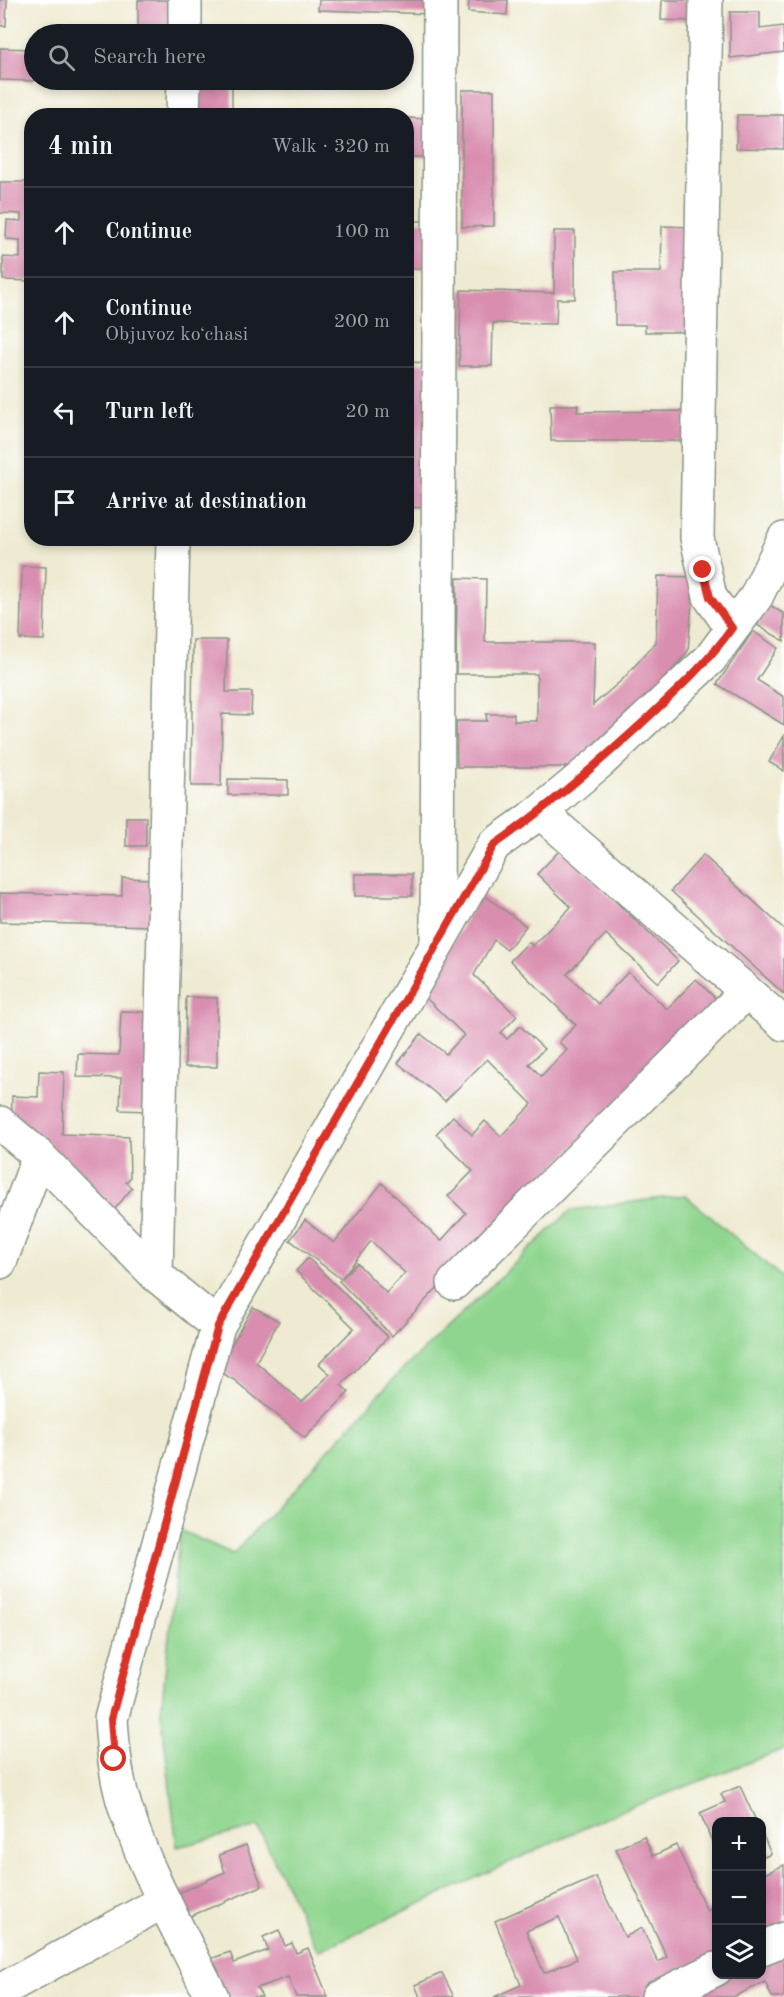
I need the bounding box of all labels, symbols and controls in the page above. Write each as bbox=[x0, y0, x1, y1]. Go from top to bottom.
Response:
search box bbox=[24, 24, 414, 90]
icon: search bbox=[45, 41, 78, 74]
text: Search here bbox=[93, 46, 206, 68]
text: 4 min bbox=[48, 134, 113, 160]
text: Walk · 320 m bbox=[271, 137, 390, 157]
icon: ahead bbox=[48, 216, 81, 249]
text: Continue bbox=[105, 221, 192, 243]
text: 100 m bbox=[334, 222, 390, 242]
text: Continue bbox=[105, 298, 192, 320]
icon: ahead bbox=[48, 306, 81, 339]
text: 200 m bbox=[334, 312, 390, 332]
text: Objuvoz koʻchasi bbox=[105, 325, 248, 345]
icon: left bbox=[48, 396, 81, 429]
text: Turn left bbox=[105, 401, 194, 423]
text: 20 m bbox=[345, 402, 390, 422]
icon: arrive bbox=[48, 486, 81, 519]
text: Arrive at destination bbox=[105, 491, 307, 513]
route end bbox=[689, 556, 715, 582]
route start bbox=[100, 1745, 126, 1771]
map controls bbox=[712, 1817, 766, 1979]
button: + bbox=[712, 1817, 766, 1871]
button: − bbox=[712, 1871, 766, 1925]
button: layers bbox=[712, 1925, 766, 1979]

